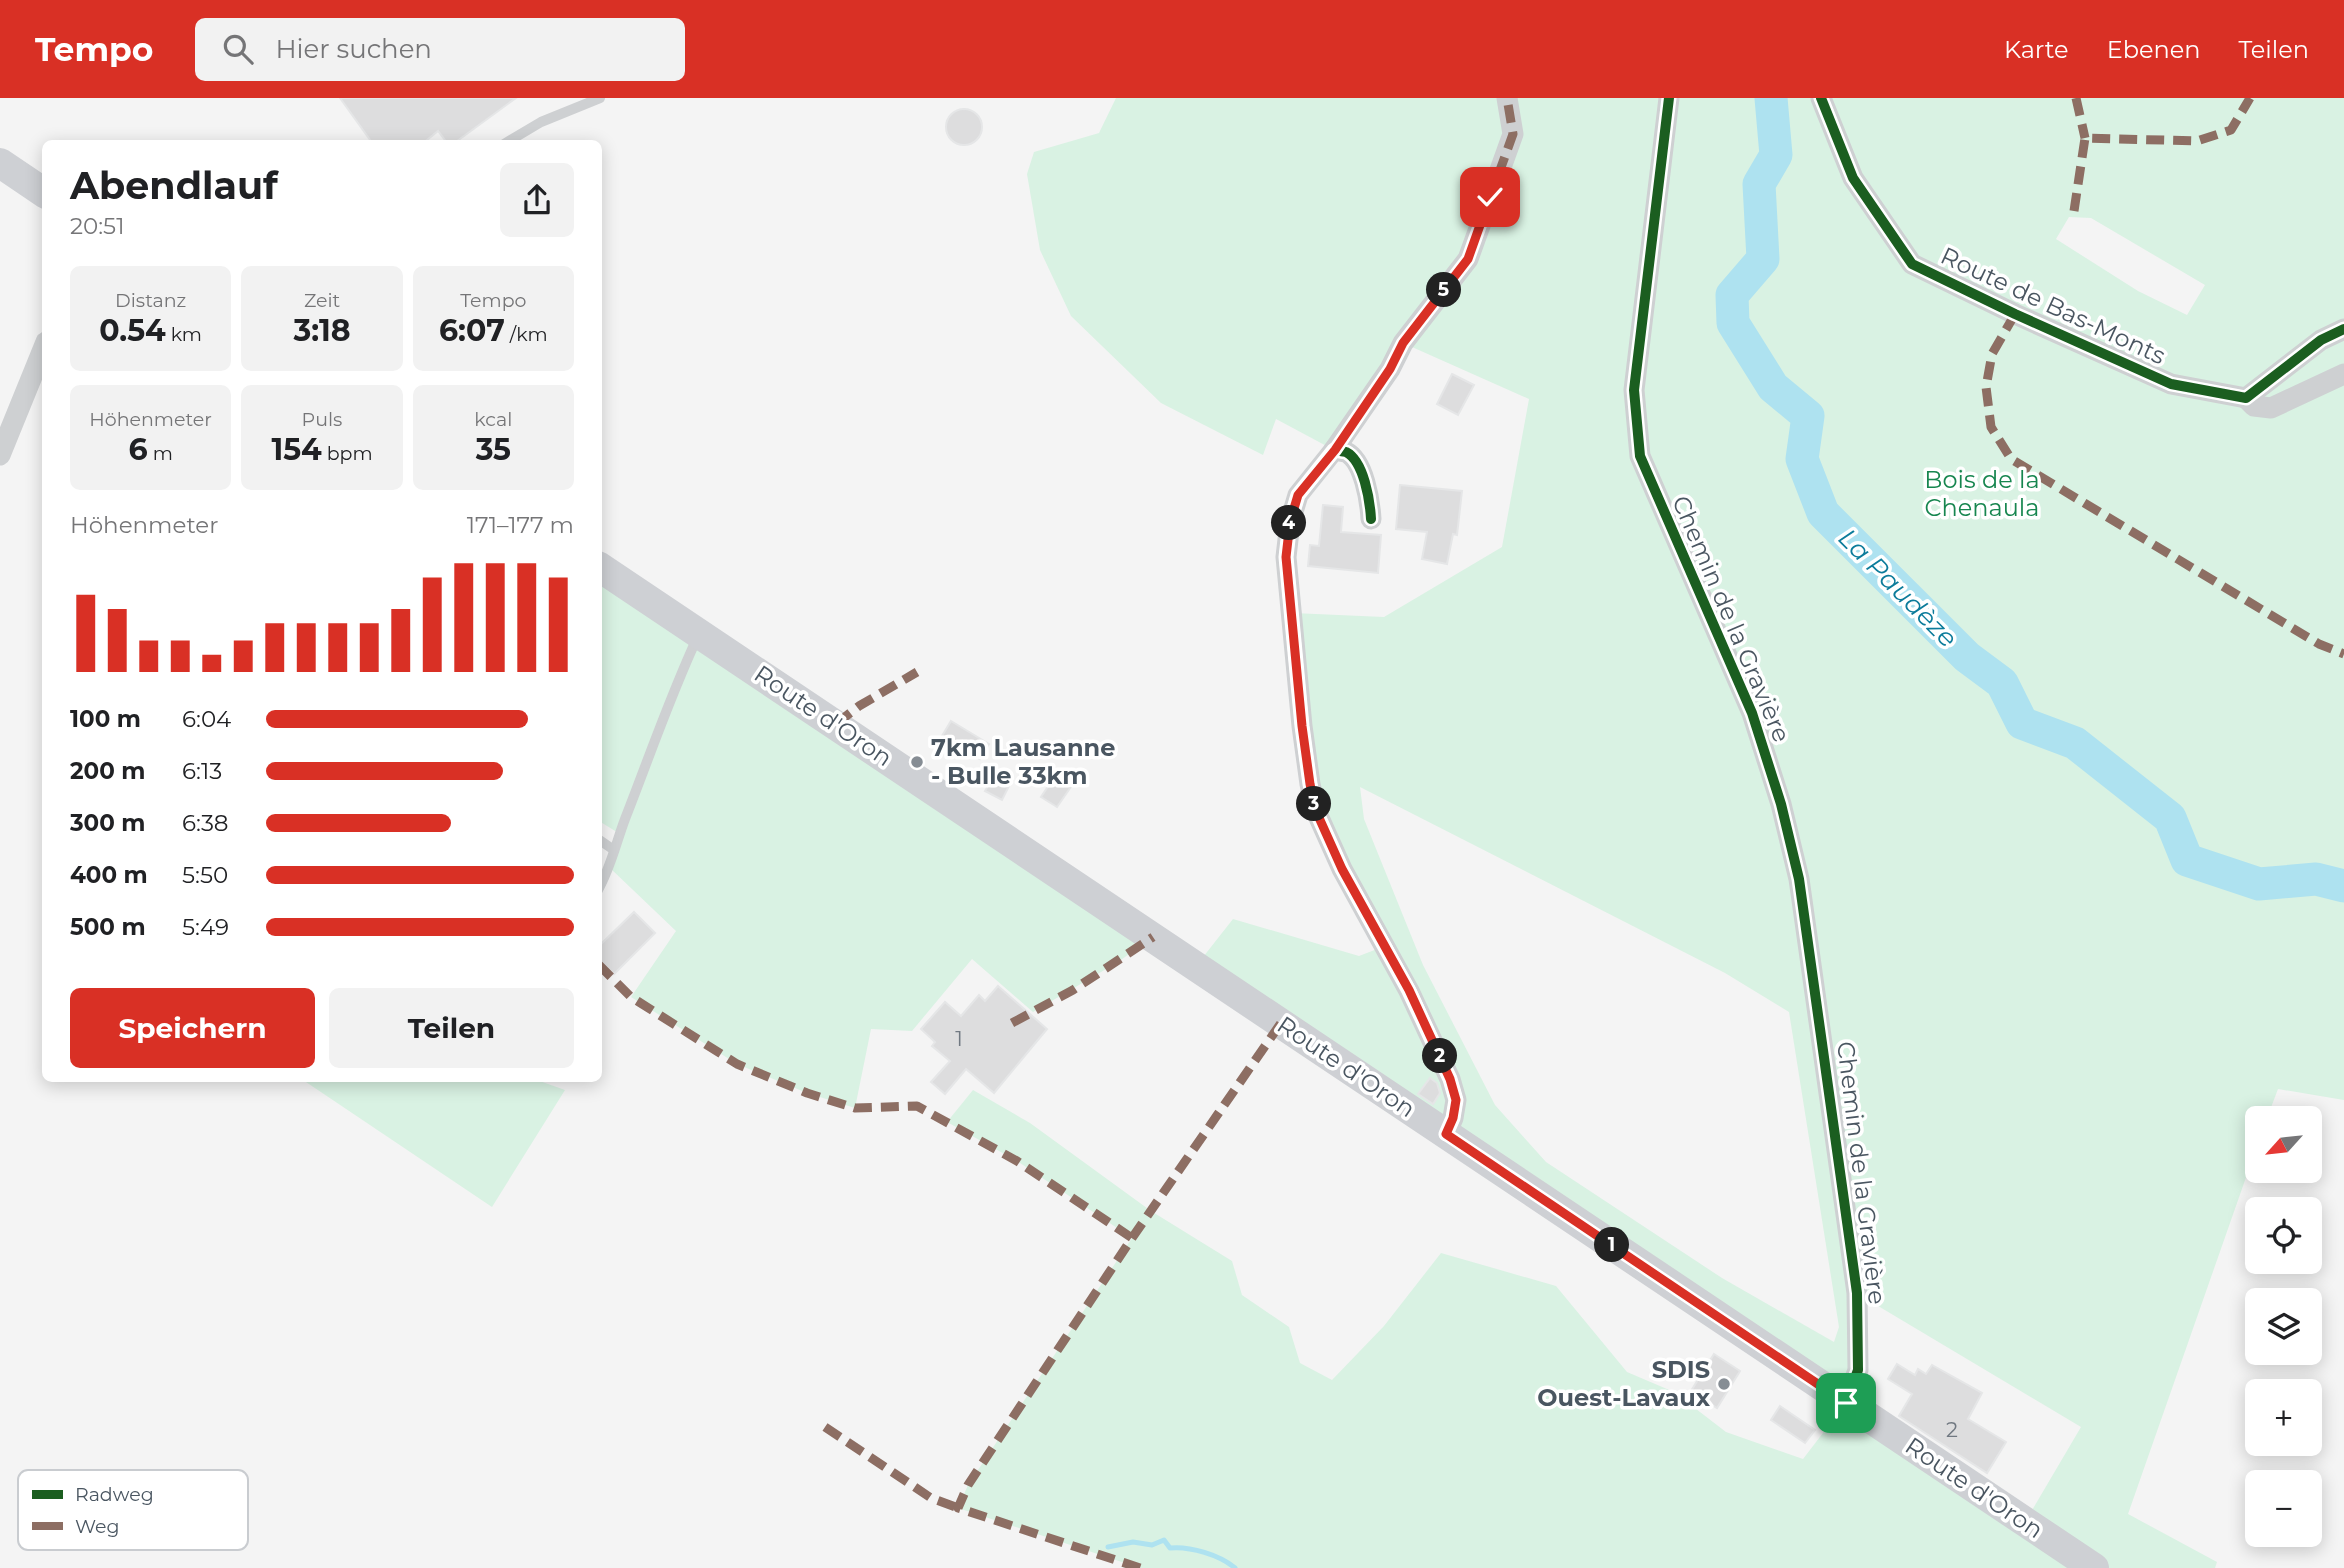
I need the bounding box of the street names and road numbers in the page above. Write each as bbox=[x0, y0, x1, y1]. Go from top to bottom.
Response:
street label: Route de Bas-Monts bbox=[1936, 241, 2170, 370]
street label: Chemin de la Gravière bbox=[1666, 491, 1797, 746]
street label: Route d'Oron bbox=[749, 659, 898, 772]
street label: Route d'Oron bbox=[1272, 1010, 1421, 1123]
street label: Chemin de la Gravière bbox=[1831, 1040, 1892, 1306]
street label: Route d'Oron bbox=[1900, 1431, 2049, 1544]

